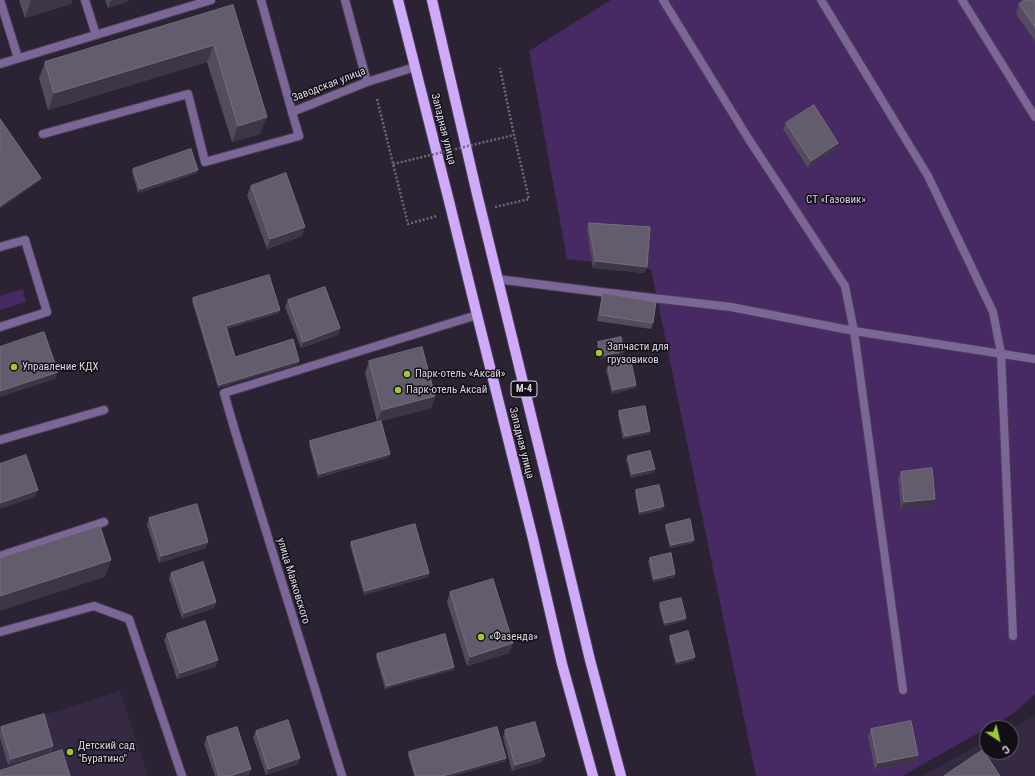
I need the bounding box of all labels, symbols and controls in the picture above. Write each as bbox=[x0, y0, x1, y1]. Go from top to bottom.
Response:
street label: Заводская улица bbox=[290, 65, 368, 105]
street label: Западная улица bbox=[428, 92, 458, 166]
park label: СТ «Газовик» bbox=[806, 193, 866, 207]
place label: Запчасти для грузовиков bbox=[607, 340, 669, 366]
marker: Запчасти для грузовиков bbox=[594, 348, 604, 358]
place label: Управление КДХ bbox=[22, 360, 98, 374]
marker: Управление КДХ bbox=[9, 362, 19, 372]
place label: Парк-отель «Аксай» bbox=[415, 367, 505, 381]
marker: Парк-отель «Аксай» bbox=[402, 369, 412, 379]
road number: М-4 bbox=[511, 381, 537, 397]
place label: Парк-отель Аксай bbox=[406, 383, 487, 397]
marker: Парк-отель Аксай bbox=[393, 385, 403, 395]
street label: Западная улица bbox=[506, 406, 536, 480]
street label: улица Маяковского bbox=[274, 536, 312, 626]
place label: «Фазенда» bbox=[489, 630, 538, 644]
marker: «Фазенда» bbox=[476, 632, 486, 642]
north arrow bbox=[979, 720, 1019, 760]
place label: Детский сад "Буратино" bbox=[78, 739, 135, 765]
text: С bbox=[999, 742, 1012, 757]
marker: Детский сад "Буратино" bbox=[65, 747, 75, 757]

